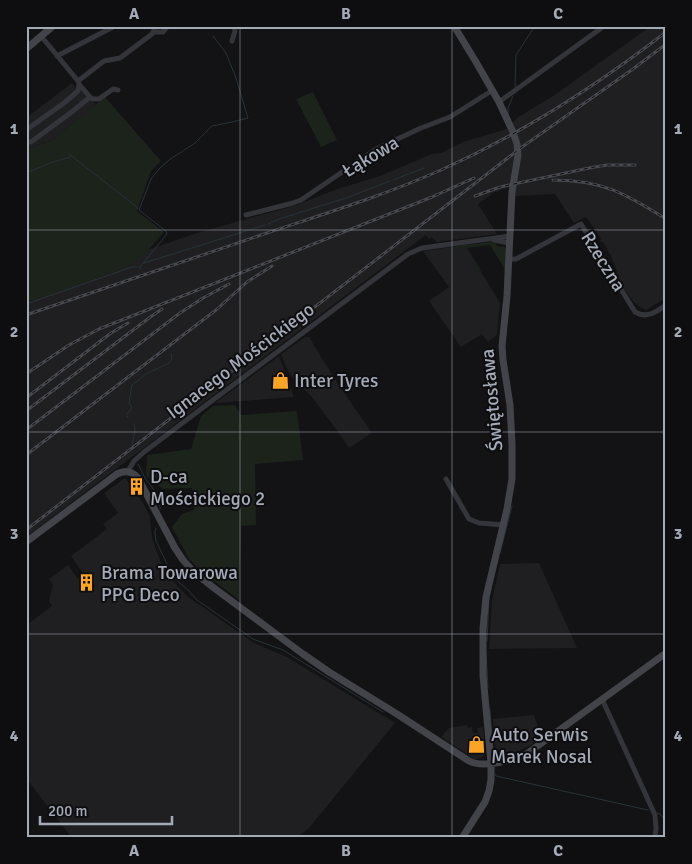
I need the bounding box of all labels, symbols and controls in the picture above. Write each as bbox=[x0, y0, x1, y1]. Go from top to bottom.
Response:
text: A bbox=[129, 4, 140, 24]
text: B bbox=[341, 4, 351, 24]
text: C bbox=[553, 4, 563, 24]
text: 1 bbox=[10, 119, 19, 139]
text: 1 bbox=[674, 119, 683, 139]
street label: Łąkowa bbox=[338, 131, 403, 183]
street label: Rzeczna bbox=[575, 227, 631, 296]
street label: Ignacego Mościckiego bbox=[162, 297, 319, 424]
text: 2 bbox=[10, 322, 18, 342]
text: 2 bbox=[674, 322, 682, 342]
street label: Świętosława bbox=[476, 348, 508, 452]
place label: Inter Tyres bbox=[294, 369, 378, 393]
shop icon: Inter Tyres bbox=[270, 370, 290, 390]
place label: D-ca Mościckiego 2 bbox=[150, 465, 265, 511]
building icon: D-ca Mościckiego 2 bbox=[126, 477, 146, 497]
text: 3 bbox=[10, 524, 18, 544]
text: 3 bbox=[674, 524, 682, 544]
place label: Brama Towarowa PPG Deco bbox=[101, 561, 238, 607]
building icon: Brama Towarowa PPG Deco bbox=[77, 573, 97, 593]
place label: Auto Serwis Marek Nosal bbox=[491, 723, 592, 769]
text: 4 bbox=[10, 726, 19, 746]
text: 4 bbox=[674, 726, 683, 746]
shop icon: Auto Serwis Marek Nosal bbox=[467, 735, 487, 755]
scale bar bbox=[40, 794, 172, 826]
text: 200 m bbox=[48, 802, 88, 820]
text: A bbox=[129, 841, 140, 861]
text: B bbox=[341, 841, 351, 861]
text: C bbox=[553, 841, 563, 861]

